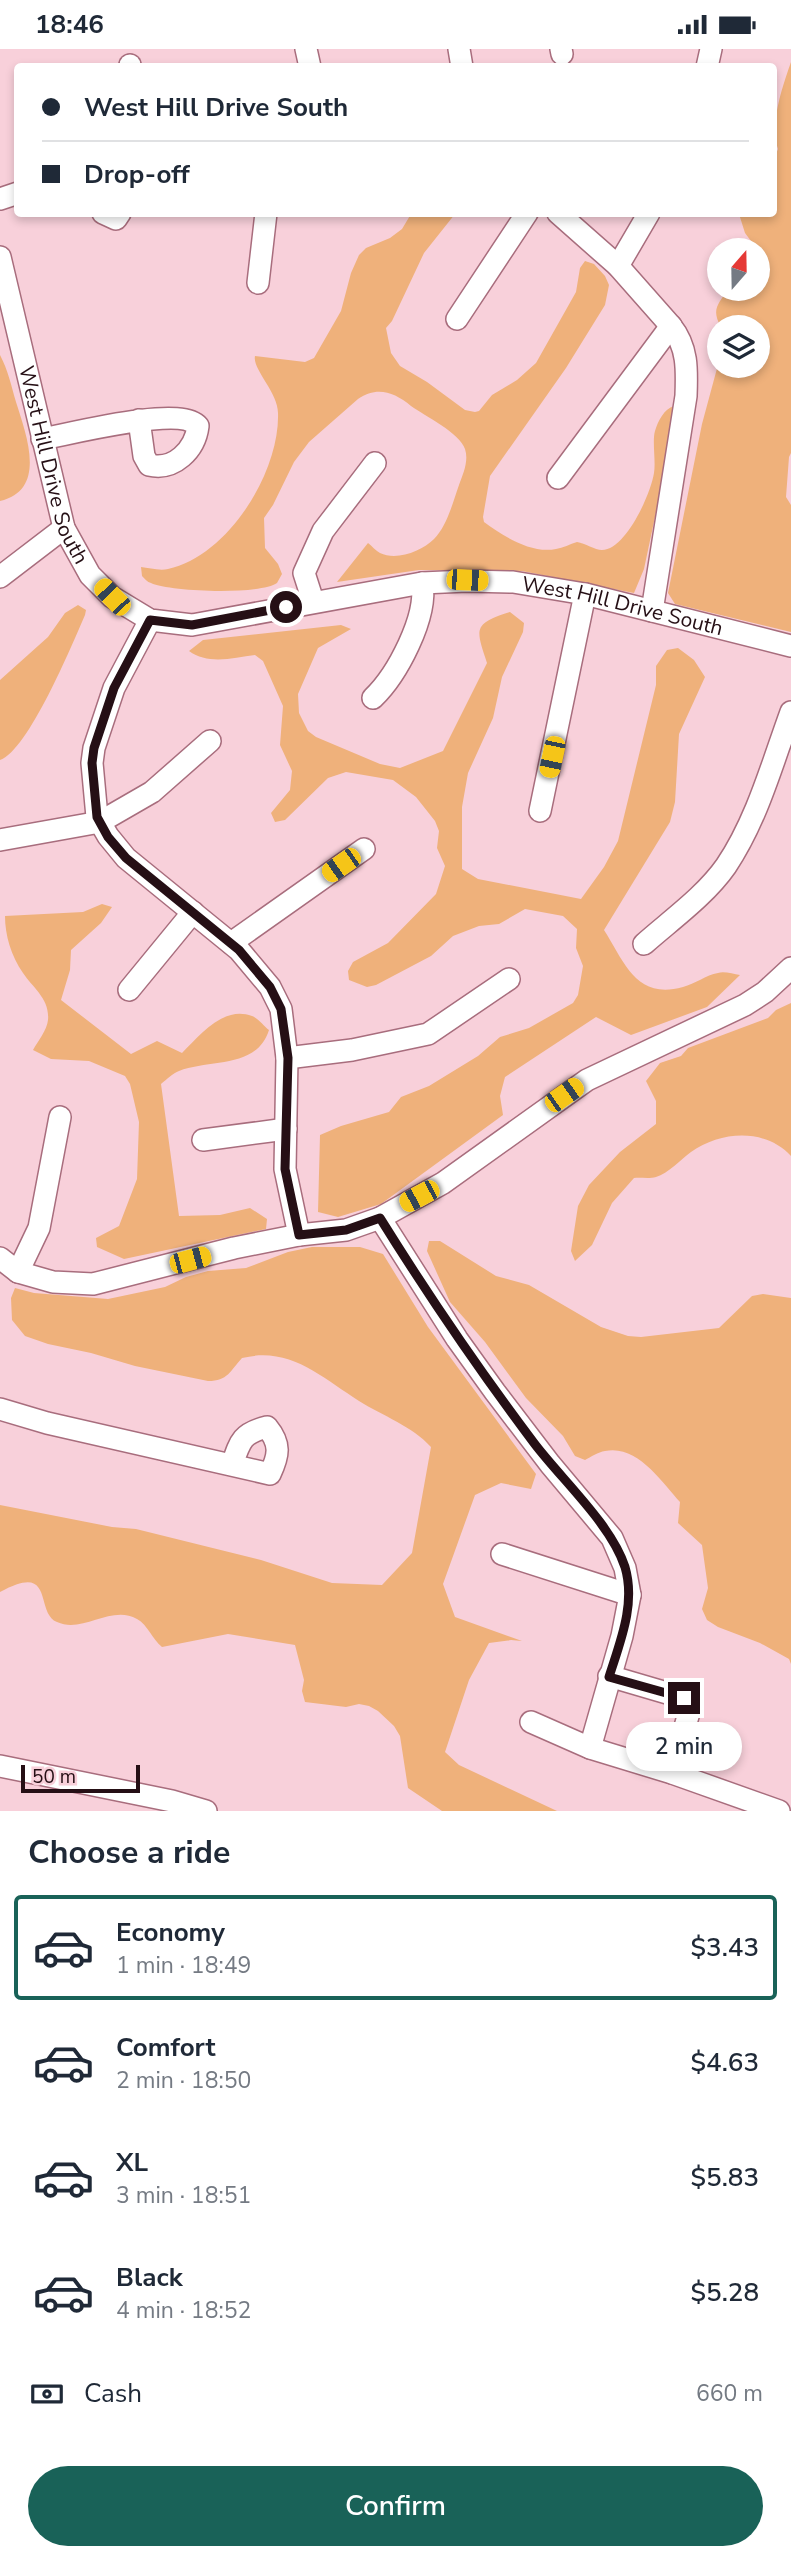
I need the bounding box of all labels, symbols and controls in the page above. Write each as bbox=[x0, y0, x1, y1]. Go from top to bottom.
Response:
text: 18:46 bbox=[35, 7, 104, 42]
text: West Hill Drive South bbox=[84, 90, 348, 125]
text: Drop-off bbox=[84, 157, 190, 192]
north arrow bbox=[707, 238, 770, 301]
map controls bbox=[707, 238, 770, 378]
button: layers bbox=[707, 315, 770, 378]
street label: West Hill Drive South bbox=[12, 363, 95, 569]
car bbox=[446, 569, 489, 591]
street label: West Hill Drive South bbox=[520, 570, 726, 642]
car bbox=[90, 575, 135, 619]
route start bbox=[270, 591, 302, 623]
car bbox=[538, 734, 567, 780]
car bbox=[318, 844, 365, 886]
car bbox=[541, 1074, 588, 1116]
car bbox=[396, 1177, 443, 1215]
car bbox=[167, 1244, 214, 1276]
route end bbox=[668, 1682, 700, 1714]
callout: 2 min bbox=[626, 1723, 742, 1771]
text: 2 min bbox=[655, 1731, 713, 1762]
scale bar bbox=[21, 1762, 140, 1794]
text: 50 m bbox=[32, 1764, 76, 1790]
text: Choose a ride bbox=[28, 1831, 230, 1874]
text: Economy bbox=[116, 1915, 225, 1950]
icon: car bbox=[32, 1916, 95, 1979]
text: $3.43 bbox=[690, 1930, 759, 1965]
text: 1 min · 18:49 bbox=[116, 1950, 251, 1981]
text: Comfort bbox=[116, 2030, 216, 2065]
icon: car bbox=[32, 2031, 95, 2094]
text: $4.63 bbox=[690, 2045, 759, 2080]
text: 2 min · 18:50 bbox=[116, 2065, 251, 2096]
text: XL bbox=[116, 2145, 148, 2180]
icon: car bbox=[32, 2146, 95, 2209]
text: $5.83 bbox=[690, 2160, 759, 2195]
text: 3 min · 18:51 bbox=[116, 2180, 251, 2211]
text: Black bbox=[116, 2260, 183, 2295]
icon: car bbox=[32, 2261, 95, 2324]
text: $5.28 bbox=[690, 2275, 759, 2310]
text: 4 min · 18:52 bbox=[116, 2295, 251, 2326]
icon: cash bbox=[28, 2375, 66, 2413]
text: Cash bbox=[84, 2376, 142, 2411]
text: 660 m bbox=[696, 2378, 763, 2409]
button: Confirm bbox=[28, 2466, 763, 2546]

